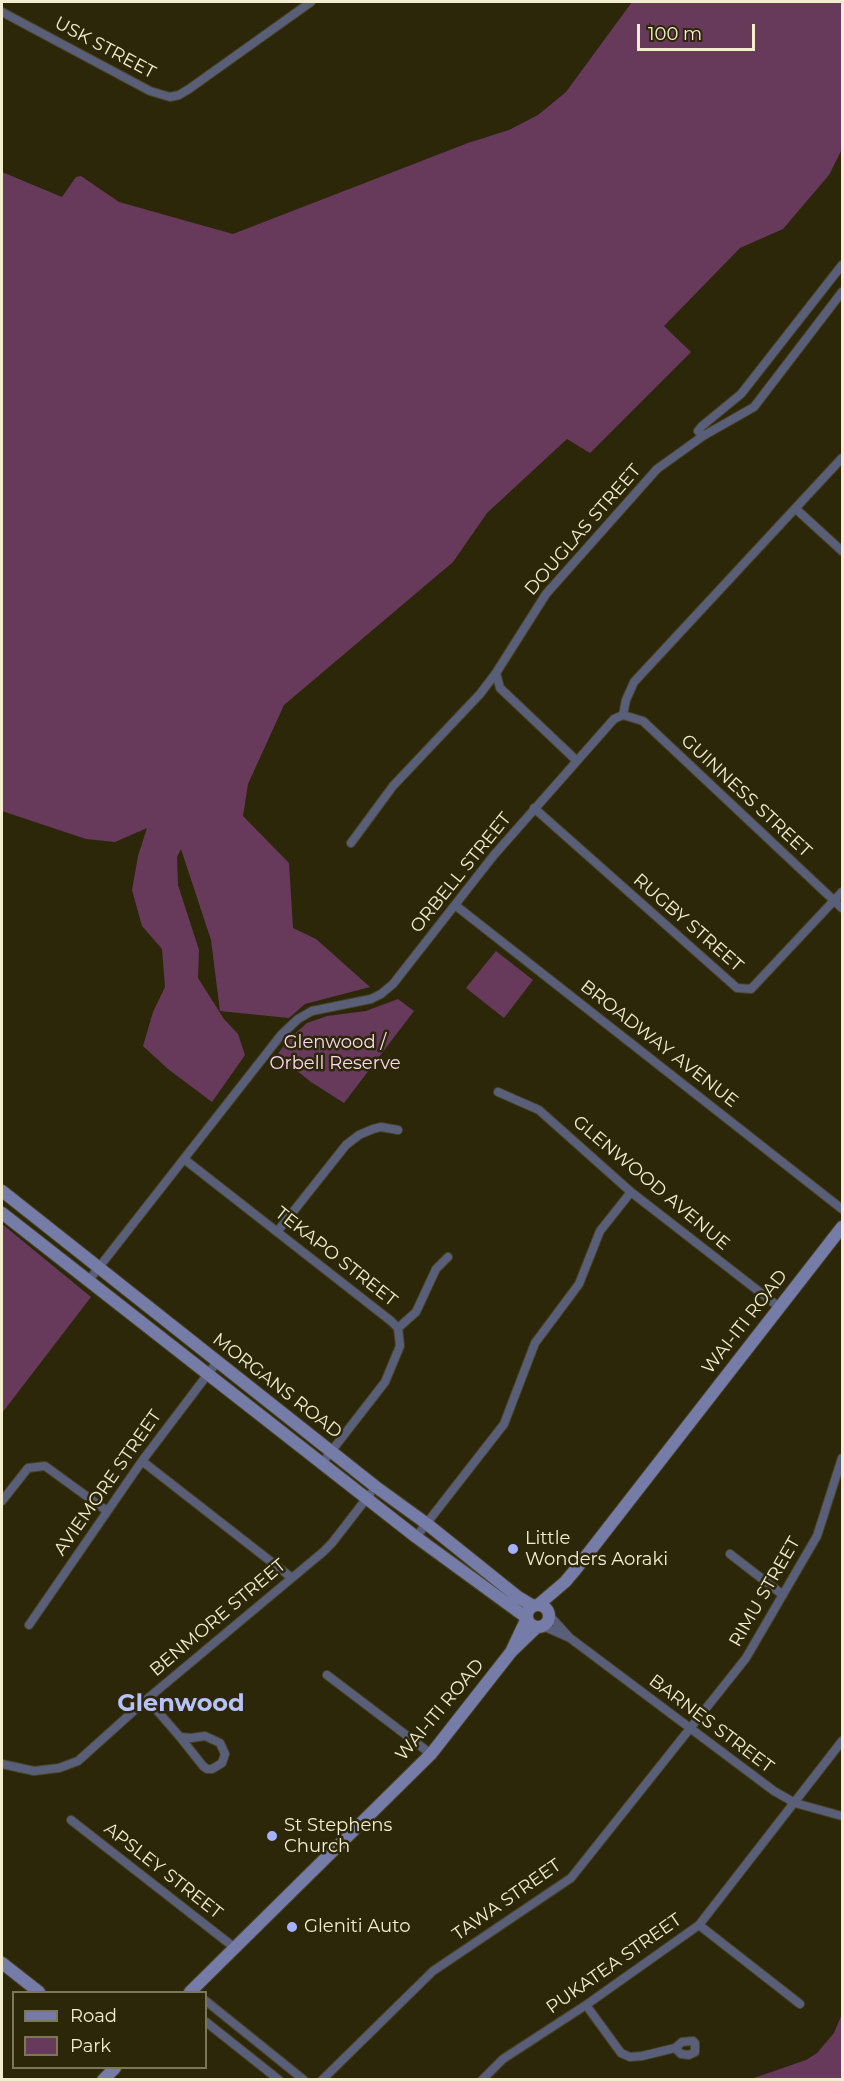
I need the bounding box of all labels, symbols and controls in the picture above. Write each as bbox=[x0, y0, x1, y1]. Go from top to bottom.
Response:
street label: USK STREET bbox=[51, 12, 159, 84]
scale bar bbox=[640, 12, 758, 50]
text: 100 m bbox=[648, 23, 702, 45]
street label: DOUGLAS STREET bbox=[520, 460, 646, 600]
street label: GUINNESS STREET bbox=[676, 730, 816, 862]
street label: ORBELL STREET bbox=[406, 809, 516, 937]
street label: RUGBY STREET bbox=[629, 869, 747, 977]
street label: BROADWAY AVENUE bbox=[576, 976, 742, 1112]
park label: Glenwood / Orbell Reserve bbox=[269, 1032, 401, 1074]
street label: GLENWOOD AVENUE bbox=[568, 1111, 734, 1255]
street label: TEKAPO STREET bbox=[271, 1203, 401, 1311]
street label: WAI-ITI ROAD bbox=[698, 1266, 792, 1378]
street label: MORGANS ROAD bbox=[208, 1329, 346, 1443]
street label: AVIEMORE STREET bbox=[50, 1406, 166, 1560]
place label: Little Wonders Aoraki bbox=[525, 1528, 668, 1570]
street label: RIMU STREET bbox=[725, 1533, 805, 1651]
marker: Little Wonders Aoraki bbox=[506, 1542, 520, 1556]
street label: BENMORE STREET bbox=[146, 1555, 290, 1681]
street label: WAI-ITI ROAD bbox=[391, 1655, 489, 1765]
street label: BARNES STREET bbox=[644, 1670, 778, 1778]
district label: Glenwood bbox=[117, 1690, 245, 1718]
place label: St Stephens Church bbox=[284, 1815, 392, 1858]
street label: APSLEY STREET bbox=[100, 1818, 226, 1924]
marker: St Stephens Church bbox=[265, 1829, 279, 1843]
street label: TAWA STREET bbox=[449, 1855, 565, 1945]
street label: PUKATEA STREET bbox=[542, 1909, 686, 2019]
place label: Gleniti Auto bbox=[304, 1916, 410, 1938]
marker: Gleniti Auto bbox=[285, 1920, 299, 1934]
legend bbox=[12, 1991, 207, 2069]
text: Road bbox=[70, 2005, 117, 2027]
text: Park bbox=[70, 2035, 111, 2057]

